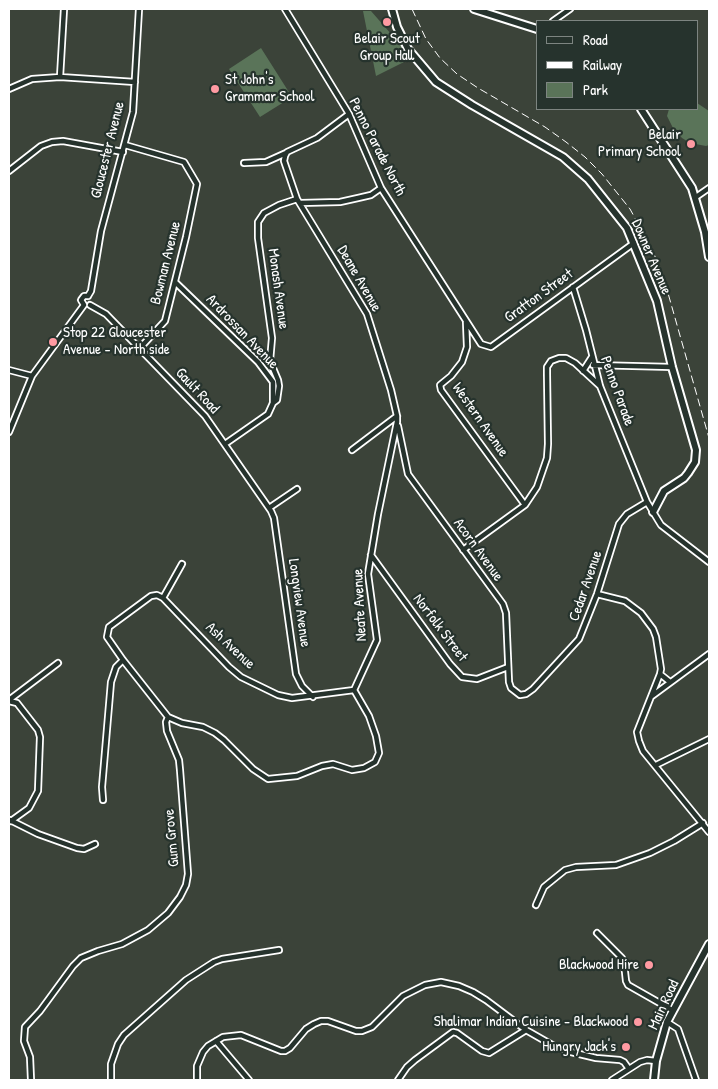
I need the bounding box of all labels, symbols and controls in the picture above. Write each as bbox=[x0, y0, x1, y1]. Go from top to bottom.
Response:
marker: Belair Scout Group Hall bbox=[381, 16, 393, 28]
legend bbox=[536, 20, 698, 110]
text: Road bbox=[583, 29, 608, 50]
place label: Belair Scout Group Hall bbox=[354, 30, 420, 65]
text: Railway bbox=[583, 54, 622, 75]
place label: St John's Grammar School bbox=[225, 71, 314, 106]
text: Park bbox=[583, 79, 608, 100]
marker: St John's Grammar School bbox=[209, 83, 221, 95]
street label: Penno Parade North bbox=[345, 95, 409, 199]
street label: Gloucester Avenue bbox=[87, 100, 129, 200]
place label: Belair Primary School bbox=[598, 126, 681, 161]
marker: Belair Primary School bbox=[685, 138, 697, 150]
street label: Downer Avenue bbox=[627, 217, 675, 297]
street label: Bowman Avenue bbox=[147, 220, 185, 306]
street label: Deane Avenue bbox=[333, 243, 385, 315]
street label: Monash Avenue bbox=[263, 248, 293, 330]
street label: Gratton Street bbox=[501, 265, 577, 327]
street label: Ardrossan Avenue bbox=[202, 291, 282, 373]
place label: Stop 22 Gloucester Avenue - North side bbox=[63, 324, 170, 359]
marker: Stop 22 Gloucester Avenue - North side bbox=[47, 336, 59, 348]
street label: Penno Parade bbox=[596, 354, 638, 428]
street label: Gault Road bbox=[171, 364, 223, 418]
street label: Western Avenue bbox=[448, 380, 512, 460]
street label: Acorn Avenue bbox=[449, 515, 507, 585]
street label: Cedar Avenue bbox=[566, 548, 606, 624]
street label: Longview Avenue bbox=[284, 558, 314, 648]
street label: Neate Avenue bbox=[349, 568, 371, 642]
street label: Norfolk Street bbox=[409, 591, 471, 665]
street label: Ash Avenue bbox=[202, 619, 258, 673]
street label: Gum Grove bbox=[161, 808, 183, 868]
place label: Blackwood Hire bbox=[559, 956, 639, 974]
marker: Blackwood Hire bbox=[643, 959, 655, 971]
street label: Main Road bbox=[645, 977, 683, 1033]
place label: Shalimar Indian Cuisine - Blackwood bbox=[434, 1013, 628, 1031]
marker: Shalimar Indian Cuisine - Blackwood bbox=[632, 1016, 644, 1028]
place label: Hungry Jack's bbox=[542, 1038, 616, 1056]
marker: Hungry Jack's bbox=[620, 1041, 632, 1053]

